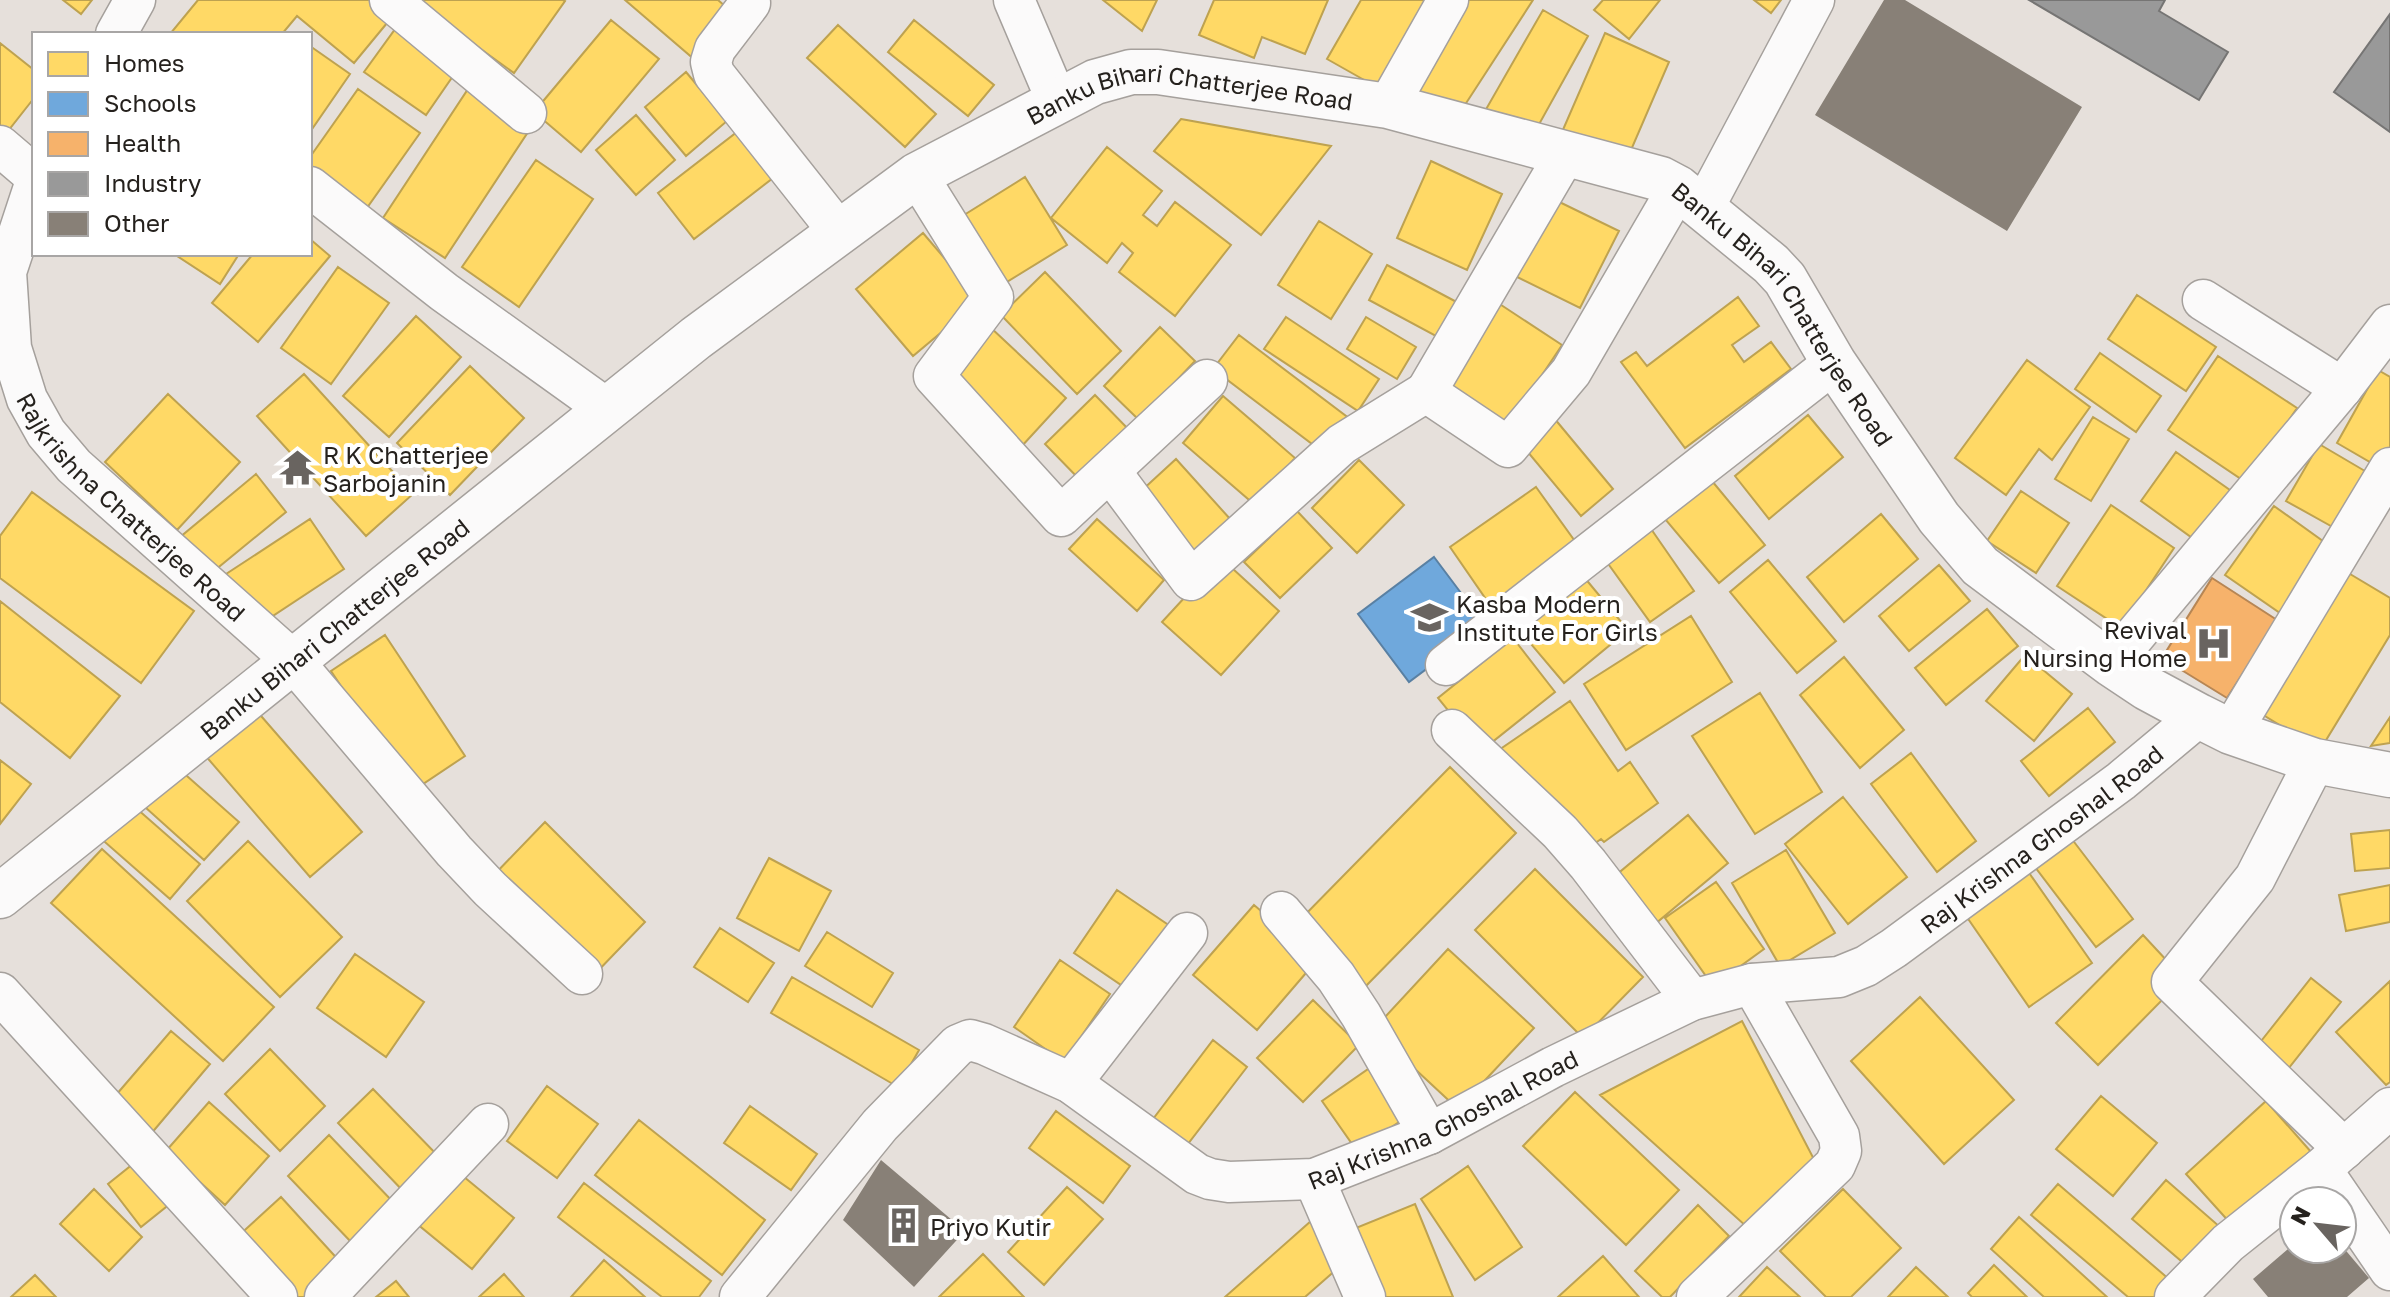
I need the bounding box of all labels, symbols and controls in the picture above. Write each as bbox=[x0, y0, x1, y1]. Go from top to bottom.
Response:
legend bbox=[32, 32, 312, 256]
text: Homes bbox=[104, 48, 185, 77]
street label: Banku Bihari Chatterjee Road bbox=[1021, 57, 1355, 130]
text: Schools bbox=[104, 88, 196, 117]
text: Health bbox=[104, 128, 181, 157]
text: Industry bbox=[104, 168, 201, 197]
street label: Banku Bihari Chatterjee Road bbox=[1667, 175, 1900, 451]
text: Other bbox=[104, 208, 169, 237]
street label: Rajkrishna Chatterjee Road bbox=[12, 387, 252, 627]
place label: R K Chatterjee Sarbojanin bbox=[323, 440, 489, 497]
temple icon: R K Chatterjee Sarbojanin bbox=[278, 449, 316, 487]
street label: Banku Bihari Chatterjee Road bbox=[193, 512, 474, 745]
place label: Kasba Modern Institute For Girls bbox=[1456, 589, 1658, 646]
school or university icon: Kasba Modern Institute For Girls bbox=[1411, 598, 1449, 636]
place label: Revival Nursing Home bbox=[2022, 615, 2187, 672]
hospital icon: Revival Nursing Home bbox=[2194, 624, 2232, 662]
street label: Raj Krishna Ghoshal Road bbox=[1914, 738, 2168, 939]
street label: Raj Krishna Ghoshal Road bbox=[1303, 1043, 1582, 1195]
north arrow bbox=[2278, 1185, 2358, 1265]
text: N bbox=[2284, 1202, 2316, 1229]
building icon: Priyo Kutir bbox=[885, 1207, 923, 1245]
place label: Priyo Kutir bbox=[930, 1212, 1051, 1241]

